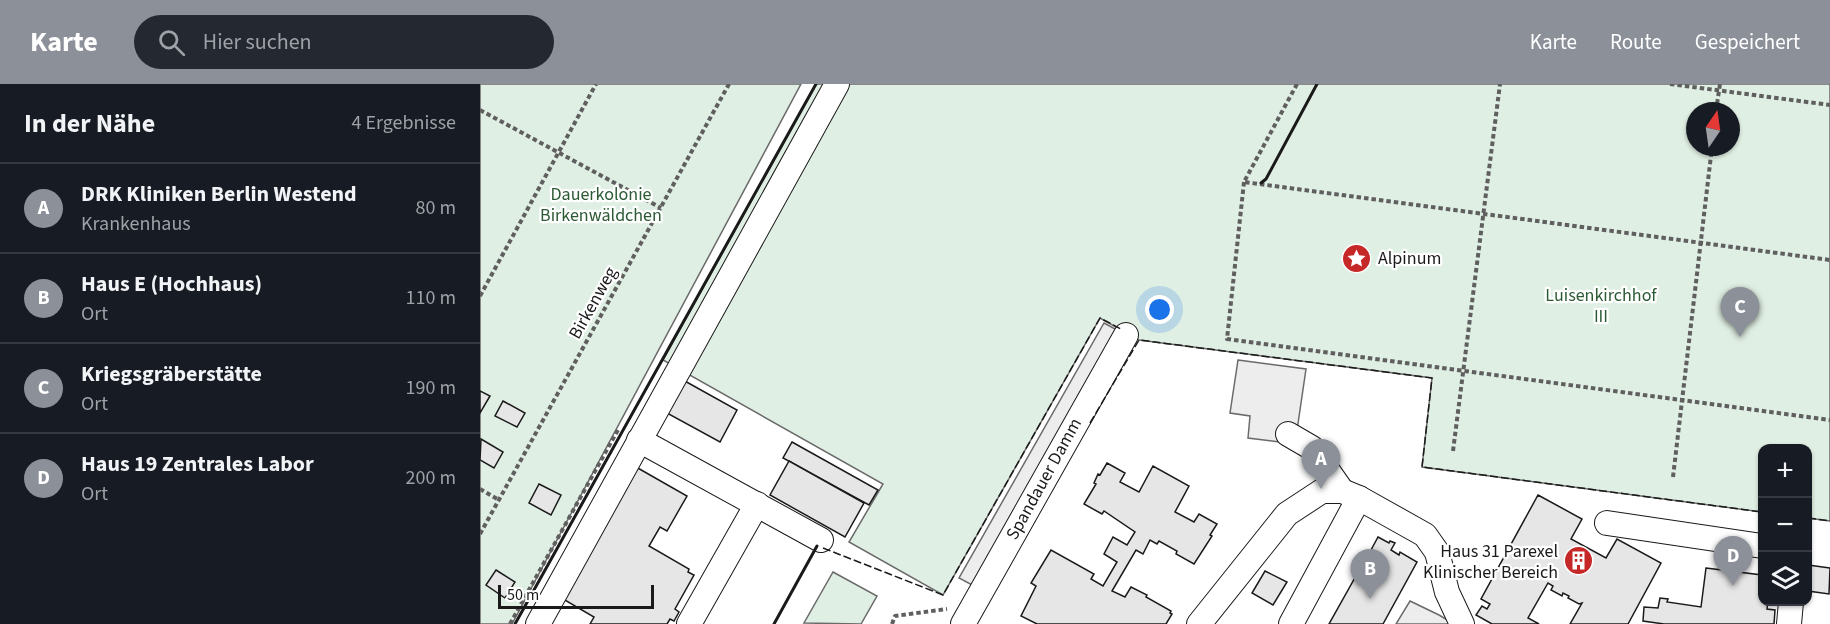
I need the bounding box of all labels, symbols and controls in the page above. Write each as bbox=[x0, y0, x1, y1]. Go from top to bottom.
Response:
search box bbox=[134, 15, 554, 69]
text: Karte bbox=[30, 22, 98, 62]
icon: search bbox=[155, 26, 188, 59]
text: Hier suchen bbox=[203, 26, 312, 58]
text: Karte bbox=[1530, 27, 1577, 57]
text: Route bbox=[1610, 27, 1662, 57]
text: Gespeichert bbox=[1695, 27, 1800, 57]
north arrow bbox=[1686, 102, 1740, 156]
text: In der Nähe bbox=[24, 105, 155, 142]
text: 4 Ergebnisse bbox=[351, 109, 456, 137]
text: DRK Kliniken Berlin Westend bbox=[81, 178, 357, 210]
park label: Dauerkolonie Birkenwäldchen bbox=[540, 182, 662, 228]
text: A bbox=[38, 194, 49, 222]
text: 80 m bbox=[416, 194, 456, 222]
text: Krankenhaus bbox=[81, 210, 191, 238]
place icon: Alpinum bbox=[1341, 242, 1373, 274]
place label: Alpinum bbox=[1378, 246, 1441, 271]
street label: Birkenweg bbox=[563, 262, 623, 344]
text: Haus E (Hochhaus) bbox=[81, 268, 262, 300]
park label: Luisenkirchhof III bbox=[1545, 283, 1657, 329]
text: B bbox=[37, 284, 50, 312]
text: 110 m bbox=[406, 284, 456, 312]
pin: C bbox=[1720, 288, 1760, 337]
your location bbox=[1145, 295, 1174, 324]
text: Ort bbox=[81, 300, 108, 328]
text: Kriegsgräberstätte bbox=[81, 358, 262, 390]
text: C bbox=[38, 374, 49, 402]
text: 190 m bbox=[406, 374, 456, 402]
text: Ort bbox=[81, 390, 108, 418]
street label: Spandauer Damm bbox=[1000, 414, 1088, 544]
pin: A bbox=[1302, 440, 1340, 489]
map controls bbox=[1758, 444, 1812, 606]
button: + bbox=[1758, 444, 1812, 498]
text: Haus 19 Zentrales Labor bbox=[81, 448, 314, 480]
text: D bbox=[37, 464, 50, 492]
text: 200 m bbox=[406, 464, 456, 492]
text: Ort bbox=[81, 480, 108, 508]
button: − bbox=[1758, 498, 1812, 552]
pin: D bbox=[1714, 536, 1752, 586]
place label: Haus 31 Parexel Klinischer Bereich bbox=[1423, 539, 1558, 585]
building icon: Haus 31 Parexel Klinischer Bereich bbox=[1563, 545, 1595, 577]
pin: B bbox=[1350, 550, 1390, 599]
button: layers bbox=[1758, 552, 1812, 606]
scale bar bbox=[498, 582, 654, 610]
text: 50 m bbox=[507, 584, 539, 606]

